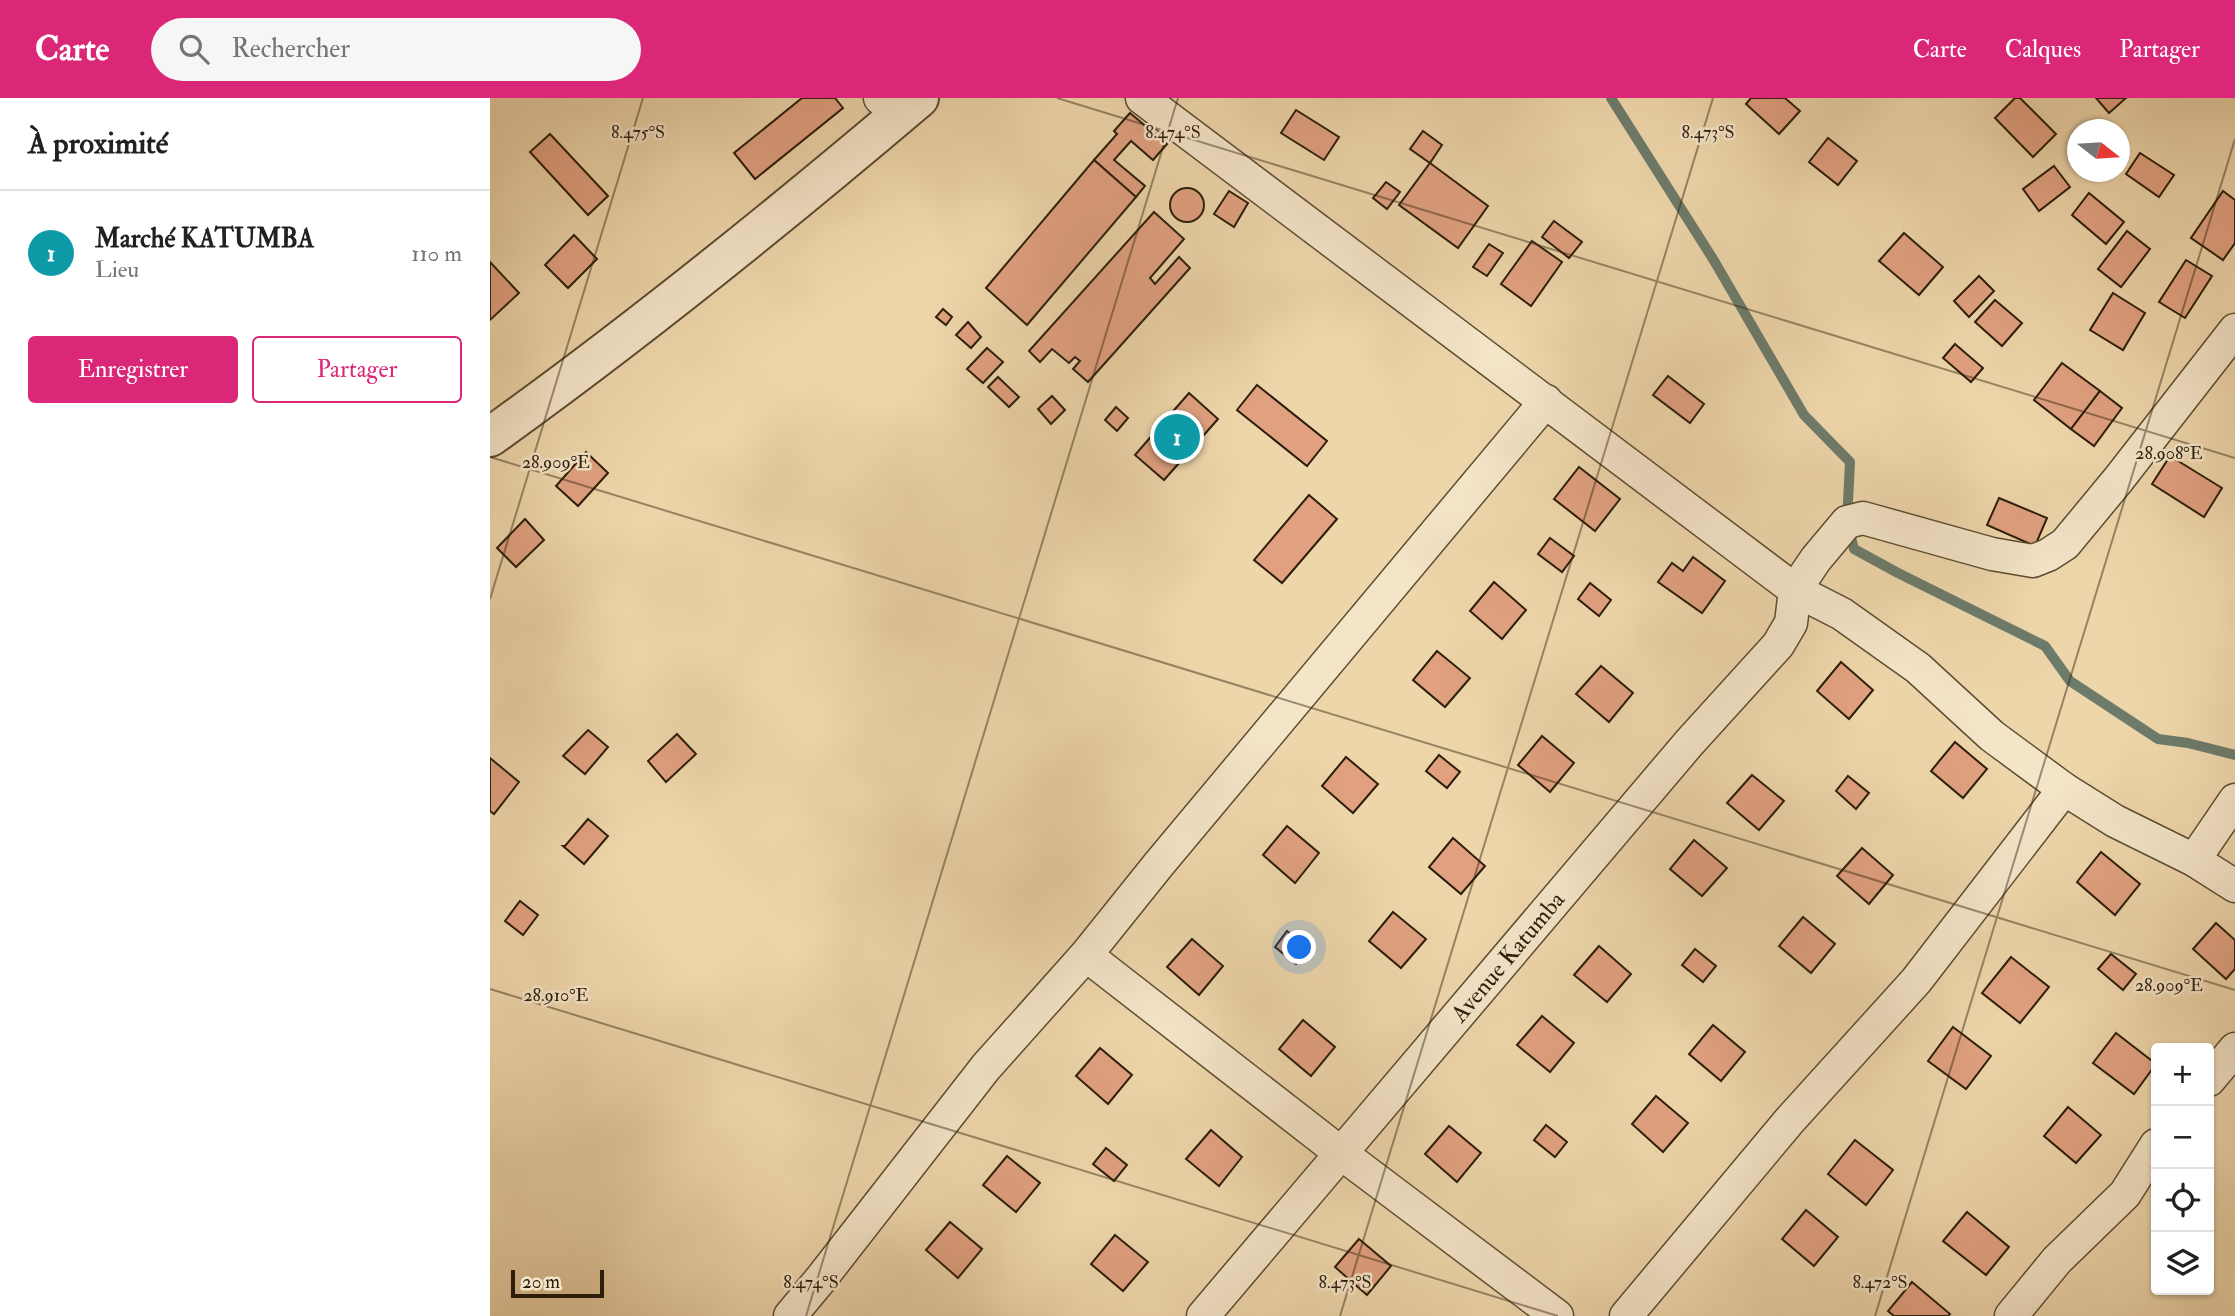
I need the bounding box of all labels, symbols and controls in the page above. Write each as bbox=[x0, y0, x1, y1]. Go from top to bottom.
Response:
search box bbox=[151, 18, 641, 81]
text: Carte bbox=[35, 29, 109, 70]
icon: search bbox=[175, 30, 213, 68]
text: Rechercher bbox=[231, 33, 350, 65]
text: Carte bbox=[1913, 34, 1967, 65]
text: Calques bbox=[2005, 34, 2081, 65]
text: Partager bbox=[2119, 34, 2200, 65]
north arrow bbox=[2067, 119, 2130, 182]
text: 8.475°S bbox=[611, 121, 665, 144]
text: 8.474°S bbox=[1145, 121, 1201, 144]
text: 8.473°S bbox=[1681, 121, 1735, 144]
text: À proximité bbox=[28, 125, 168, 162]
text: Marché KATUMBA bbox=[95, 223, 314, 255]
text: 1 bbox=[47, 239, 55, 268]
text: 110 m bbox=[411, 239, 462, 268]
text: Lieu bbox=[95, 255, 139, 284]
button: Enregistrer bbox=[28, 336, 238, 403]
button: Partager bbox=[252, 336, 462, 403]
pin: 1 bbox=[1154, 411, 1200, 463]
text: 28.908°E bbox=[2135, 442, 2203, 465]
text: 28.909°E bbox=[522, 451, 590, 474]
street label: Avenue Katumba bbox=[1444, 884, 1573, 1030]
your location bbox=[1282, 930, 1316, 964]
text: 28.909°E bbox=[2135, 974, 2203, 997]
text: 28.910°E bbox=[523, 984, 589, 1007]
map controls bbox=[2151, 1043, 2214, 1295]
button: + bbox=[2151, 1043, 2214, 1106]
button: − bbox=[2151, 1106, 2214, 1169]
button: locate bbox=[2151, 1169, 2214, 1232]
button: layers bbox=[2151, 1232, 2214, 1295]
scale bar bbox=[511, 1267, 604, 1299]
text: 20 m bbox=[522, 1270, 560, 1294]
text: 8.474°S bbox=[783, 1271, 839, 1294]
text: 8.473°S bbox=[1318, 1271, 1372, 1294]
text: 8.472°S bbox=[1852, 1271, 1908, 1294]

